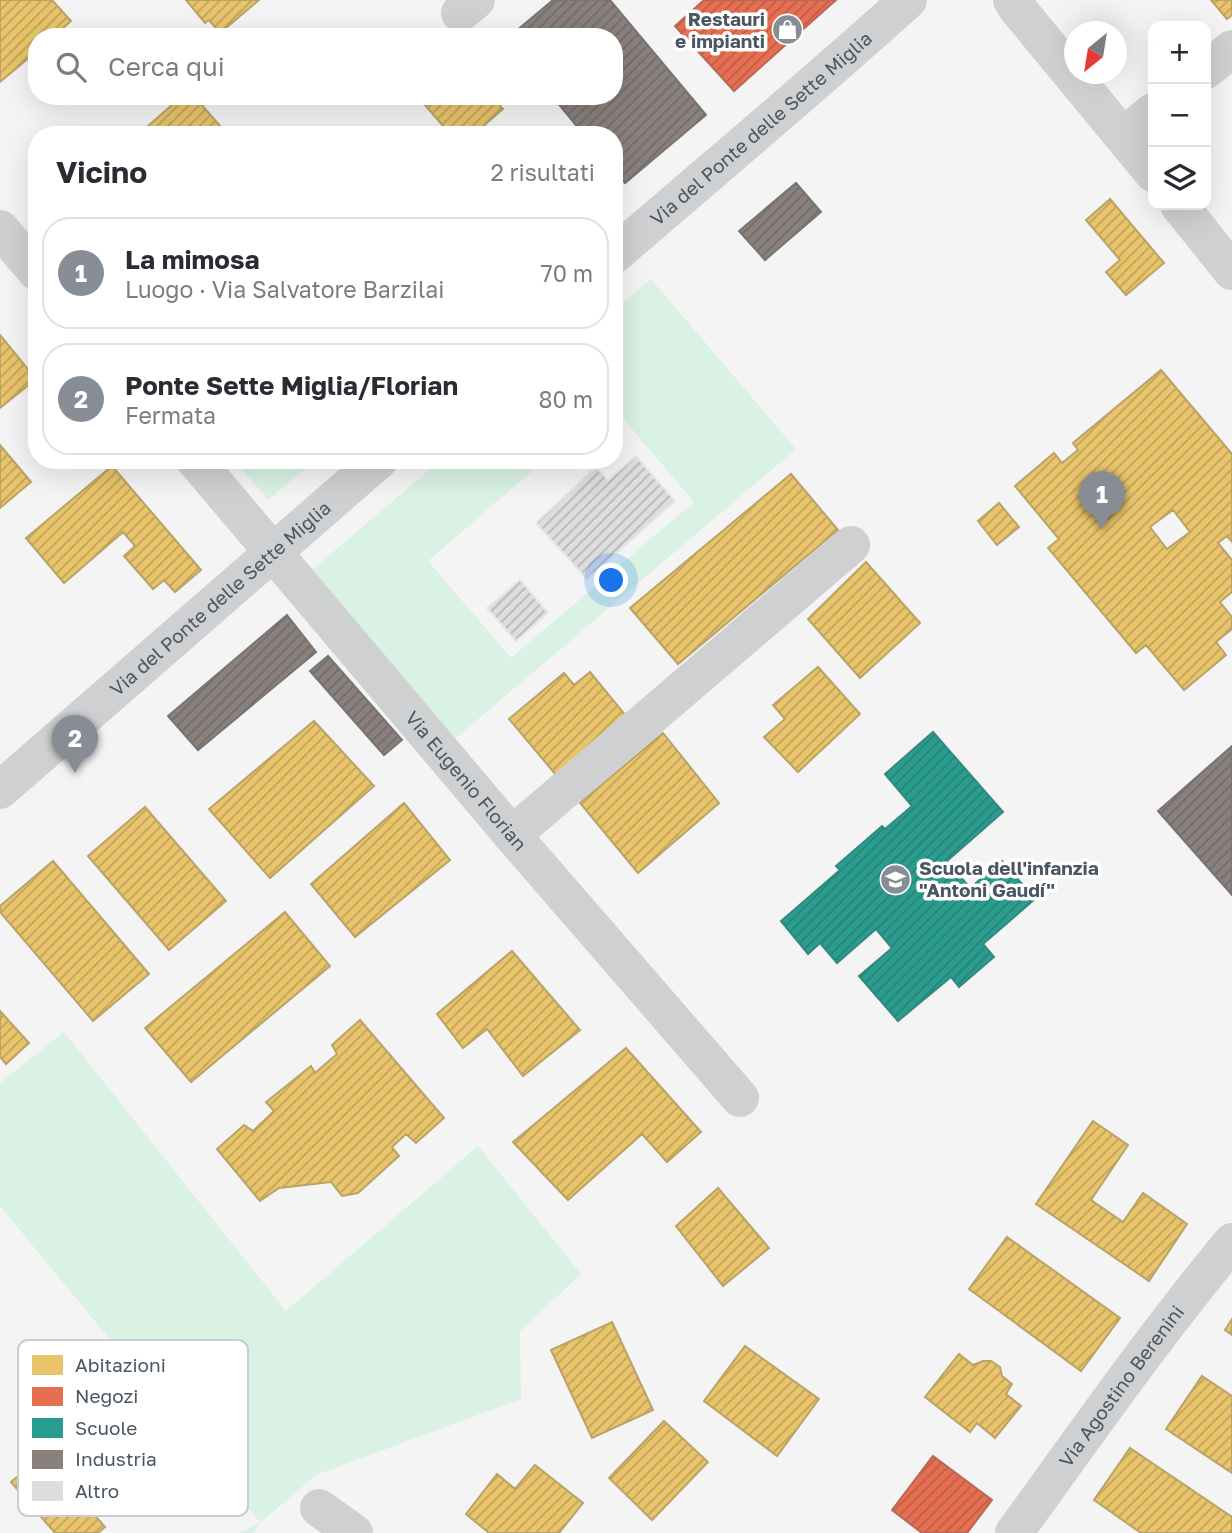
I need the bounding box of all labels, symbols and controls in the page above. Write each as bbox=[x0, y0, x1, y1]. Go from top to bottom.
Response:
place label: Restauri e impianti bbox=[675, 7, 765, 52]
shop icon: Restauri e impianti bbox=[771, 13, 805, 47]
north arrow bbox=[1064, 21, 1127, 84]
map controls bbox=[1148, 21, 1211, 210]
button: + bbox=[1148, 21, 1211, 84]
street label: Via del Ponte delle Sette Miglia bbox=[645, 26, 876, 230]
search box bbox=[28, 28, 623, 105]
icon: search bbox=[52, 48, 90, 86]
text: Cerca qui bbox=[108, 51, 225, 82]
button: − bbox=[1148, 84, 1211, 147]
button: layers bbox=[1148, 147, 1211, 210]
text: Vicino bbox=[56, 154, 147, 190]
text: 2 risultati bbox=[490, 158, 595, 186]
text: La mimosa bbox=[125, 244, 260, 275]
text: 1 bbox=[75, 259, 87, 287]
text: 70 m bbox=[540, 259, 593, 287]
text: Luogo · Via Salvatore Barzilai bbox=[125, 275, 444, 303]
text: Ponte Sette Miglia/Florian bbox=[125, 370, 458, 401]
text: 2 bbox=[74, 385, 88, 413]
text: 80 m bbox=[539, 385, 593, 413]
text: Fermata bbox=[125, 401, 216, 429]
pin: 1 bbox=[1079, 471, 1125, 529]
street label: Via del Ponte delle Sette Miglia bbox=[105, 496, 335, 700]
your location bbox=[594, 563, 628, 597]
street label: Via Eugenio Florian bbox=[401, 706, 532, 855]
pin: 2 bbox=[52, 715, 98, 773]
place label: Scuola dell'infanzia "Antoni Gaudí" bbox=[919, 856, 1099, 901]
school or university icon: Scuola dell'infanzia "Antoni Gaudí" bbox=[879, 862, 913, 896]
street label: Via Agostino Berenini bbox=[1054, 1300, 1188, 1471]
legend bbox=[18, 1340, 248, 1516]
text: Abitazioni bbox=[75, 1353, 166, 1376]
text: Negozi bbox=[75, 1384, 138, 1407]
text: Scuole bbox=[75, 1416, 137, 1439]
text: Industria bbox=[75, 1447, 157, 1470]
text: Altro bbox=[75, 1479, 119, 1502]

